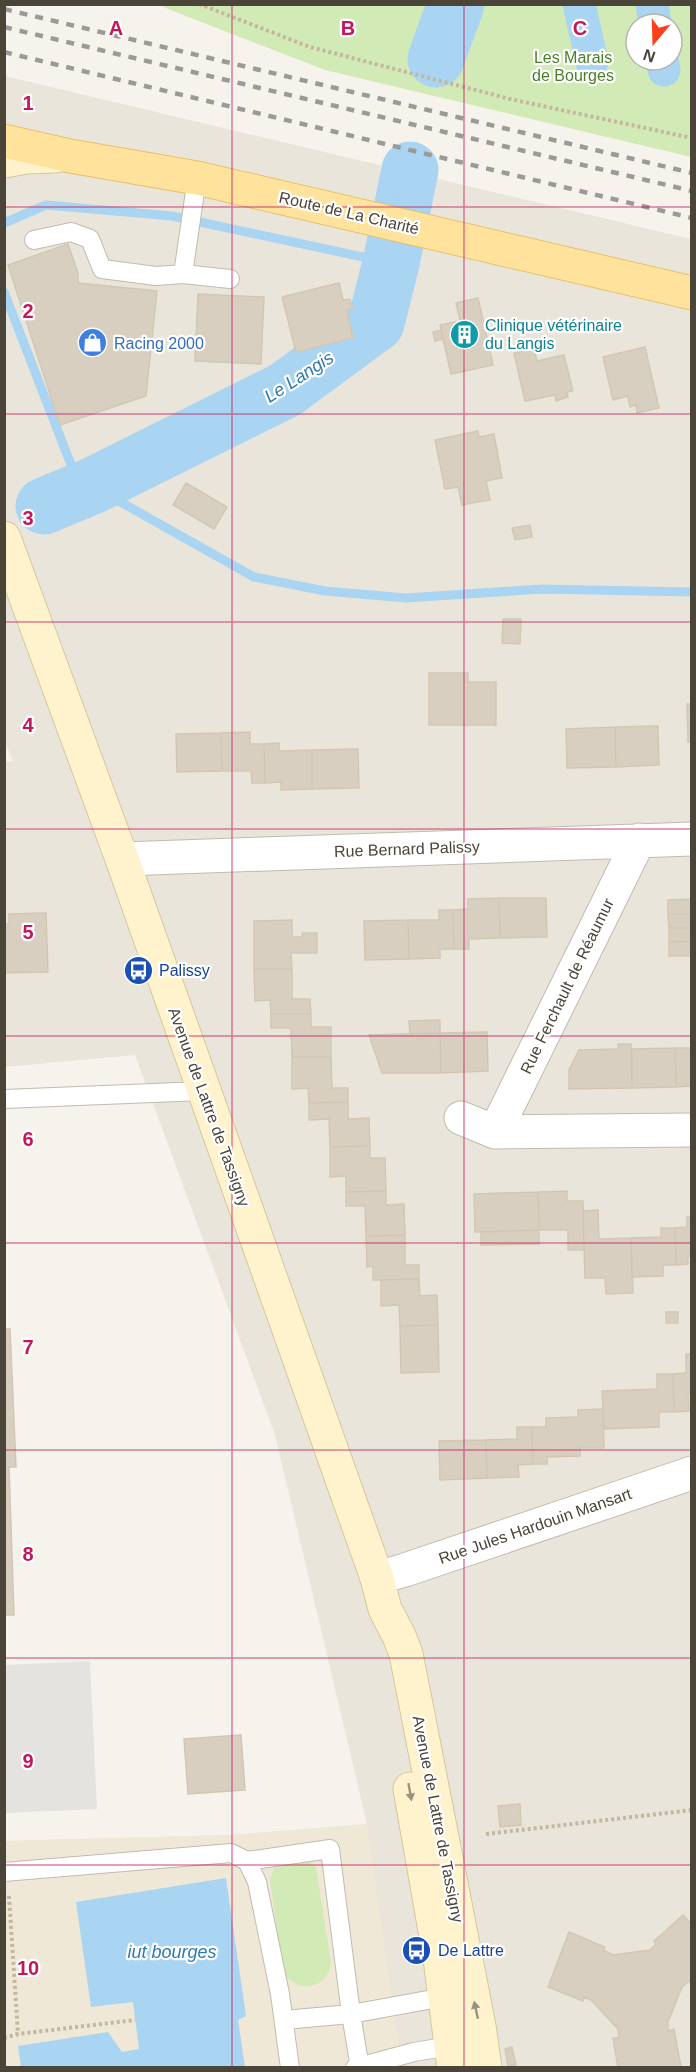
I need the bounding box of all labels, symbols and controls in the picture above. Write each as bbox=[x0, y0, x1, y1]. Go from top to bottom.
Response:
north arrow bbox=[624, 12, 684, 72]
text: A bbox=[109, 17, 123, 39]
text: B bbox=[341, 17, 355, 39]
text: C bbox=[573, 17, 587, 39]
text: N bbox=[641, 46, 658, 66]
park label: Les Marais de Bourges bbox=[532, 49, 614, 84]
text: 1 bbox=[22, 92, 34, 114]
street label: Route de La Charité bbox=[277, 189, 421, 237]
text: 2 bbox=[22, 300, 34, 322]
place label: Clinique vétérinaire du Langis bbox=[485, 317, 622, 352]
building icon: Clinique vétérinaire du Langis bbox=[448, 318, 480, 350]
shop icon: Racing 2000 bbox=[77, 327, 109, 359]
place label: Racing 2000 bbox=[114, 335, 204, 352]
water label: Le Langis bbox=[261, 347, 337, 407]
text: 3 bbox=[22, 507, 34, 529]
text: 4 bbox=[22, 714, 34, 736]
street label: Rue Bernard Palissy bbox=[334, 838, 480, 860]
street label: Rue Ferchault de Réaumur bbox=[517, 895, 617, 1076]
text: 5 bbox=[22, 921, 34, 943]
bus stop icon: Palissy bbox=[122, 954, 154, 986]
place label: Palissy bbox=[159, 962, 210, 979]
street label: Avenue de Lattre de Tassigny bbox=[165, 1005, 253, 1209]
text: 6 bbox=[22, 1128, 34, 1150]
text: 7 bbox=[22, 1336, 34, 1358]
street label: Rue Jules Hardouin Mansart bbox=[436, 1485, 634, 1567]
text: 8 bbox=[22, 1543, 34, 1565]
street label: Avenue de Lattre de Tassigny bbox=[410, 1714, 466, 1924]
text: 9 bbox=[22, 1750, 34, 1772]
one-way arrow bbox=[406, 1782, 415, 1801]
bus stop icon: De Lattre bbox=[401, 1934, 433, 1966]
water label: iut bourges bbox=[127, 1942, 217, 1962]
place label: De Lattre bbox=[438, 1942, 504, 1959]
text: 10 bbox=[17, 1957, 39, 1979]
one-way arrow bbox=[471, 2000, 480, 2019]

